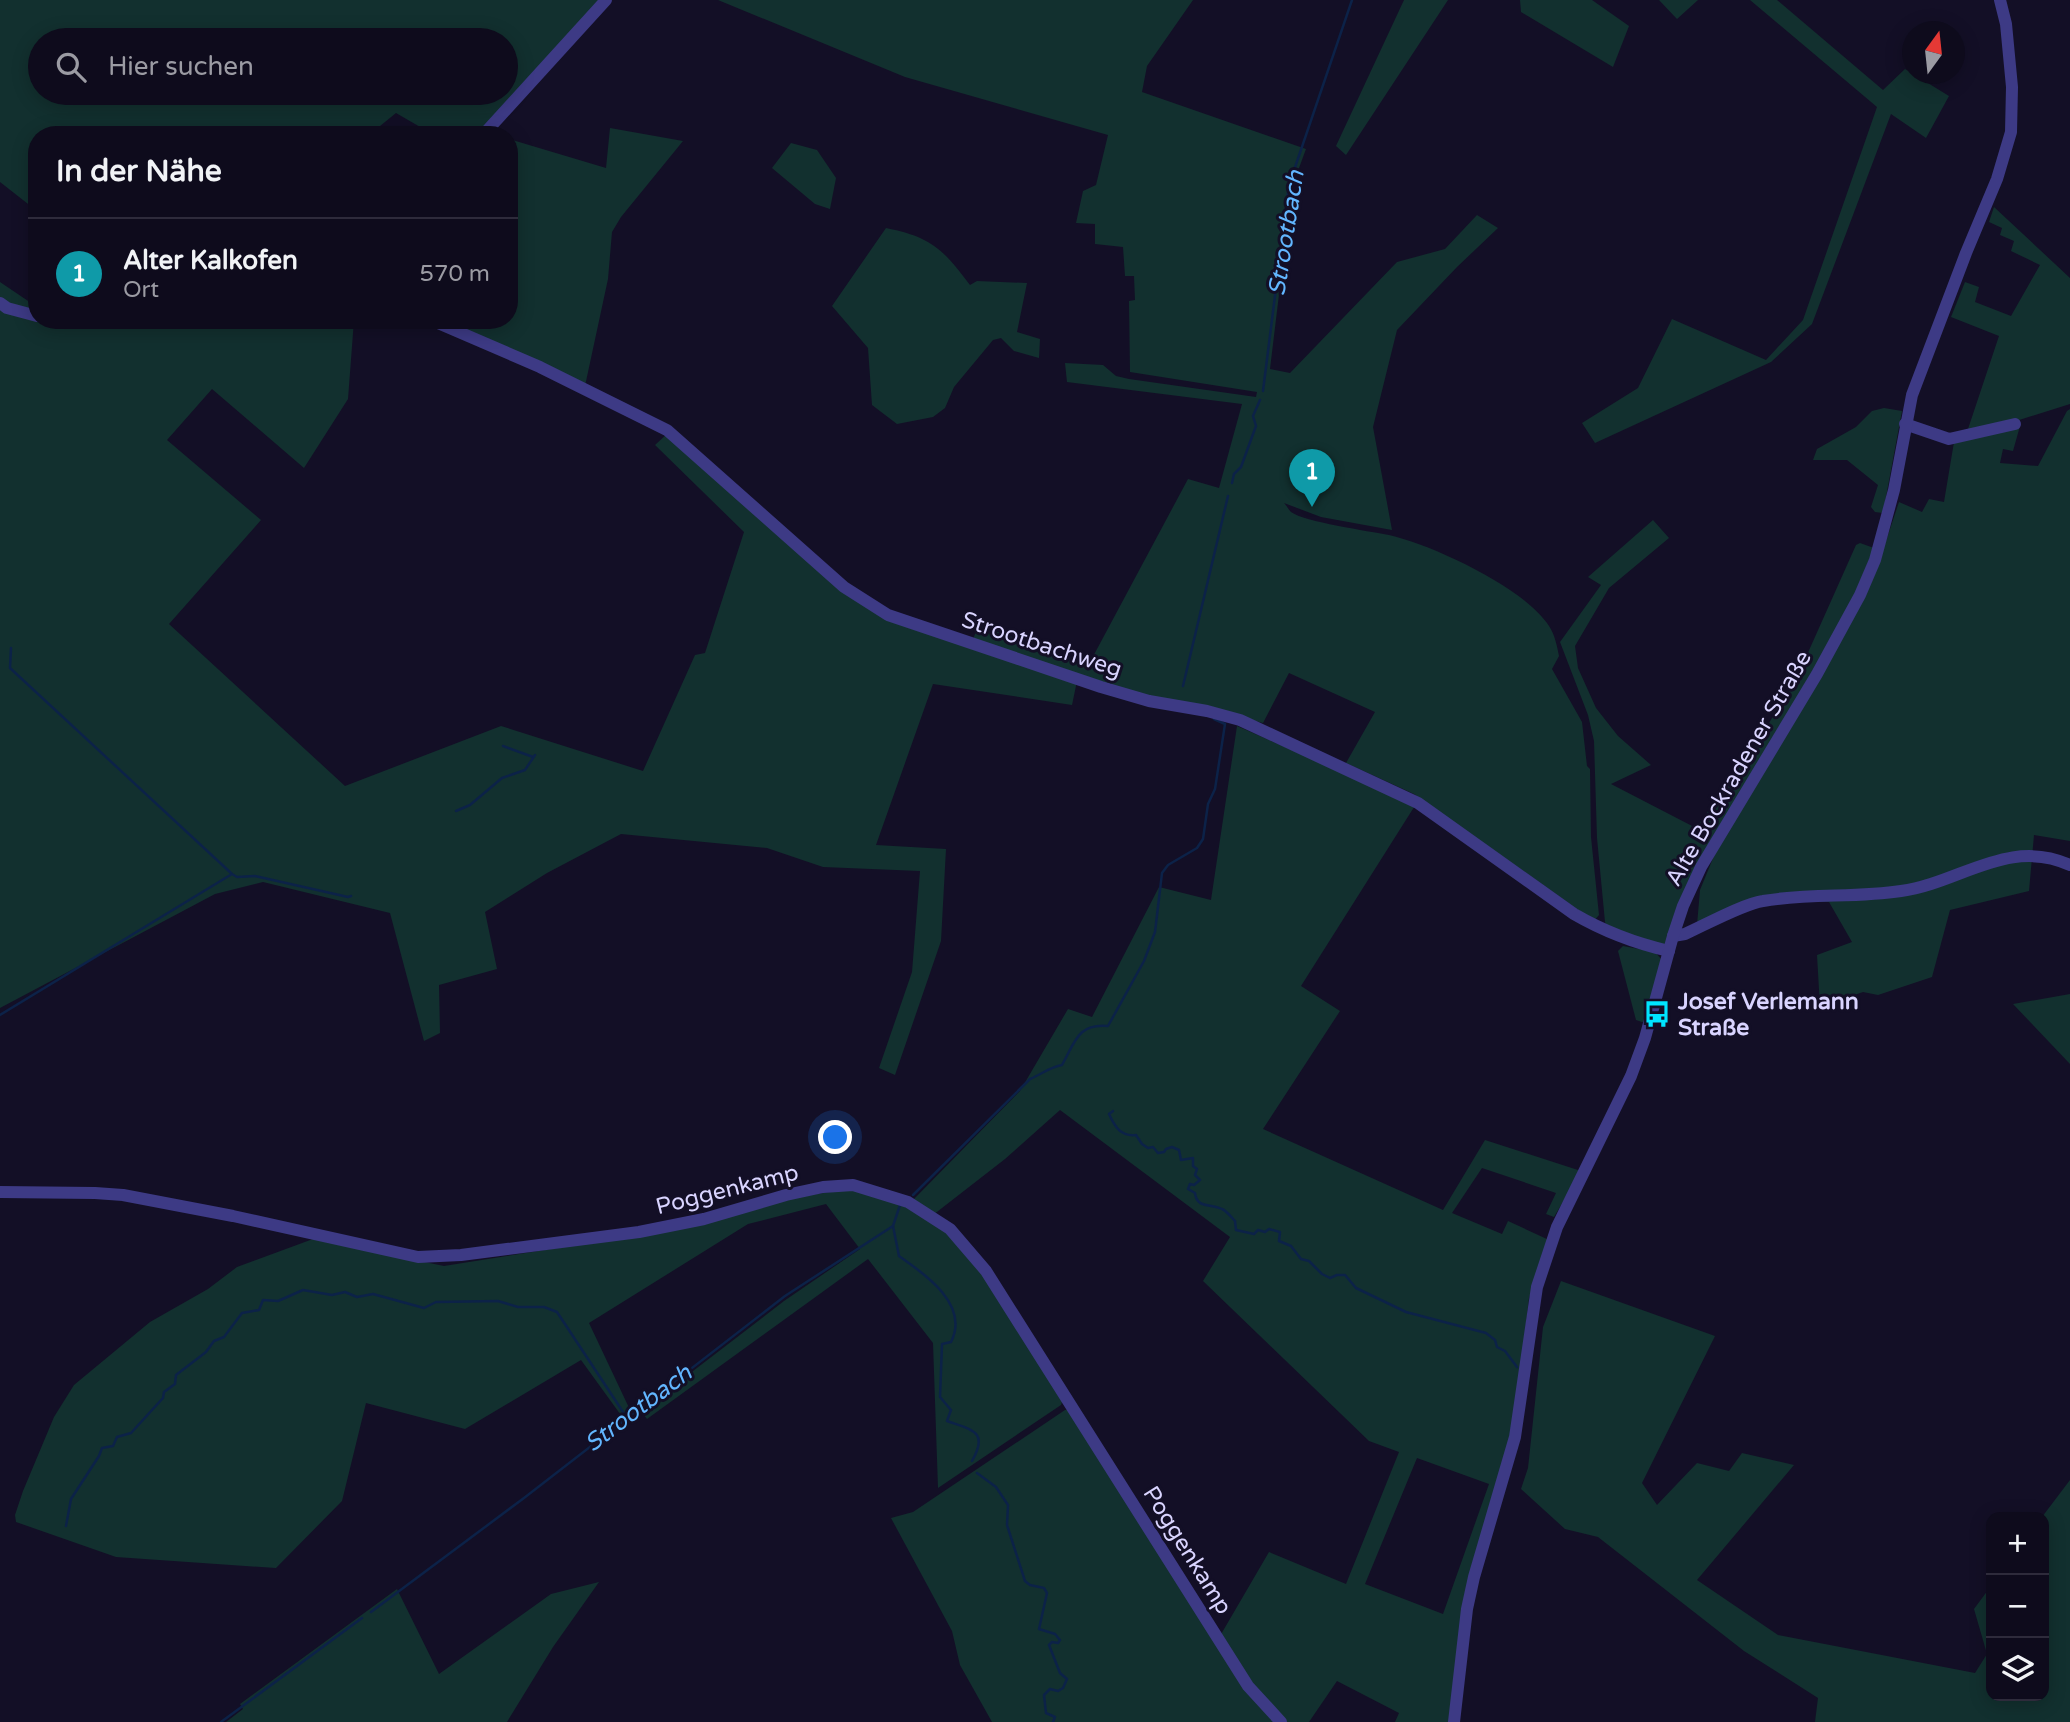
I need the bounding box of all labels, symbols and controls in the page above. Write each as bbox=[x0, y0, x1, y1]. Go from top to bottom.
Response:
north arrow bbox=[1902, 21, 1965, 84]
search box bbox=[28, 28, 518, 105]
icon: search bbox=[52, 48, 90, 86]
text: Hier suchen bbox=[108, 51, 254, 82]
text: In der Nähe bbox=[56, 153, 222, 190]
water label: Strootbach bbox=[1262, 167, 1311, 298]
text: Alter Kalkofen bbox=[123, 245, 298, 276]
text: 1 bbox=[72, 260, 86, 288]
text: 570 m bbox=[420, 260, 490, 288]
text: Ort bbox=[123, 276, 159, 304]
pin: 1 bbox=[1289, 449, 1335, 507]
street label: Strootbachweg bbox=[958, 606, 1125, 684]
street label: Alte Bockradener Straße bbox=[1660, 646, 1818, 891]
place label: Josef Verlemann Straße bbox=[1677, 988, 1859, 1042]
bus stop icon: Josef Verlemann Straße bbox=[1642, 999, 1672, 1029]
your location bbox=[818, 1120, 852, 1154]
street label: Poggenkamp bbox=[653, 1159, 801, 1221]
water label: Strootbach bbox=[579, 1358, 699, 1458]
street label: Poggenkamp bbox=[1137, 1481, 1238, 1620]
map controls bbox=[1986, 1512, 2049, 1701]
button: + bbox=[1986, 1512, 2049, 1575]
button: − bbox=[1986, 1575, 2049, 1638]
button: layers bbox=[1986, 1638, 2049, 1701]

